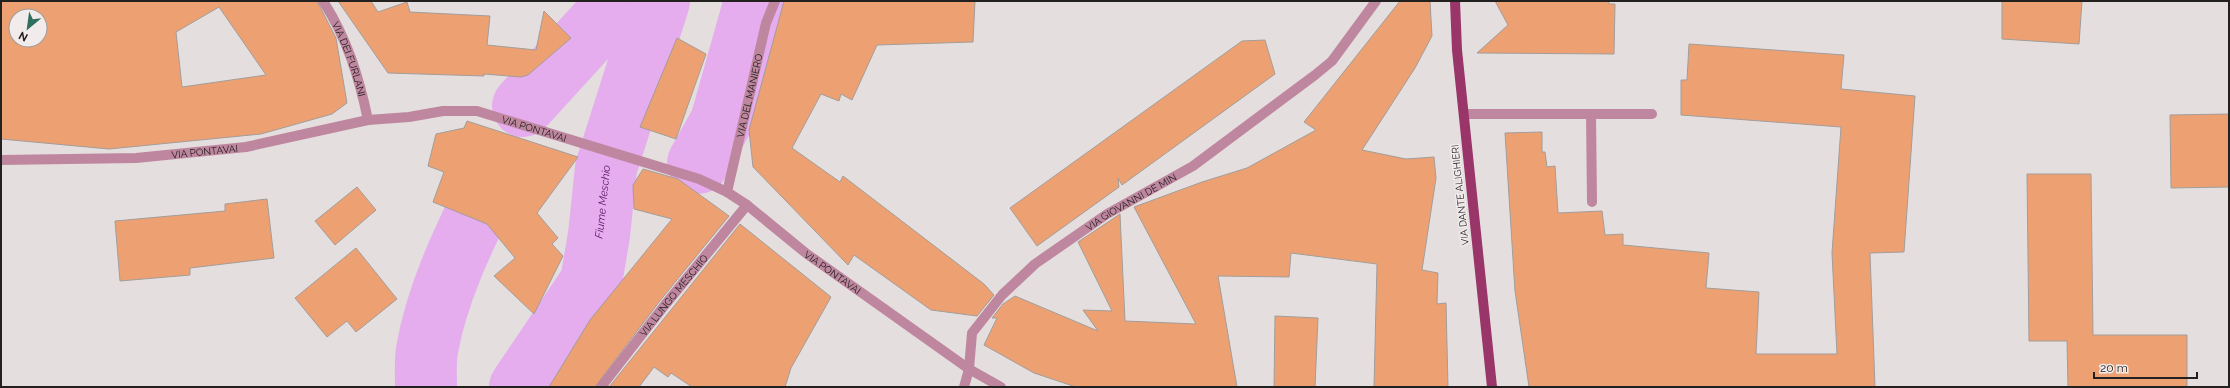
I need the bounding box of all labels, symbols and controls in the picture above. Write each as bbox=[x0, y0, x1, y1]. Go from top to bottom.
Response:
north arrow bbox=[8, 8, 48, 48]
street label: VIA DEI FURLANI bbox=[330, 19, 368, 98]
text: N bbox=[17, 29, 30, 44]
street label: VIA DEL MANIERO bbox=[734, 52, 764, 138]
street label: VIA PONTAVAI bbox=[501, 113, 568, 144]
street label: VIA PONTAVAI bbox=[171, 142, 238, 160]
street label: VIA DANTE ALIGHIERI bbox=[1449, 144, 1471, 246]
water label: Fiume Meschio bbox=[592, 163, 613, 239]
street label: VIA GIOVANNI DE MIN bbox=[1083, 171, 1178, 233]
street label: VIA PONTAVAI bbox=[802, 248, 863, 296]
street label: VIA LUNGO MESCHIO bbox=[637, 252, 710, 338]
scale bar bbox=[2094, 354, 2197, 380]
text: 20 m bbox=[2100, 361, 2128, 375]

